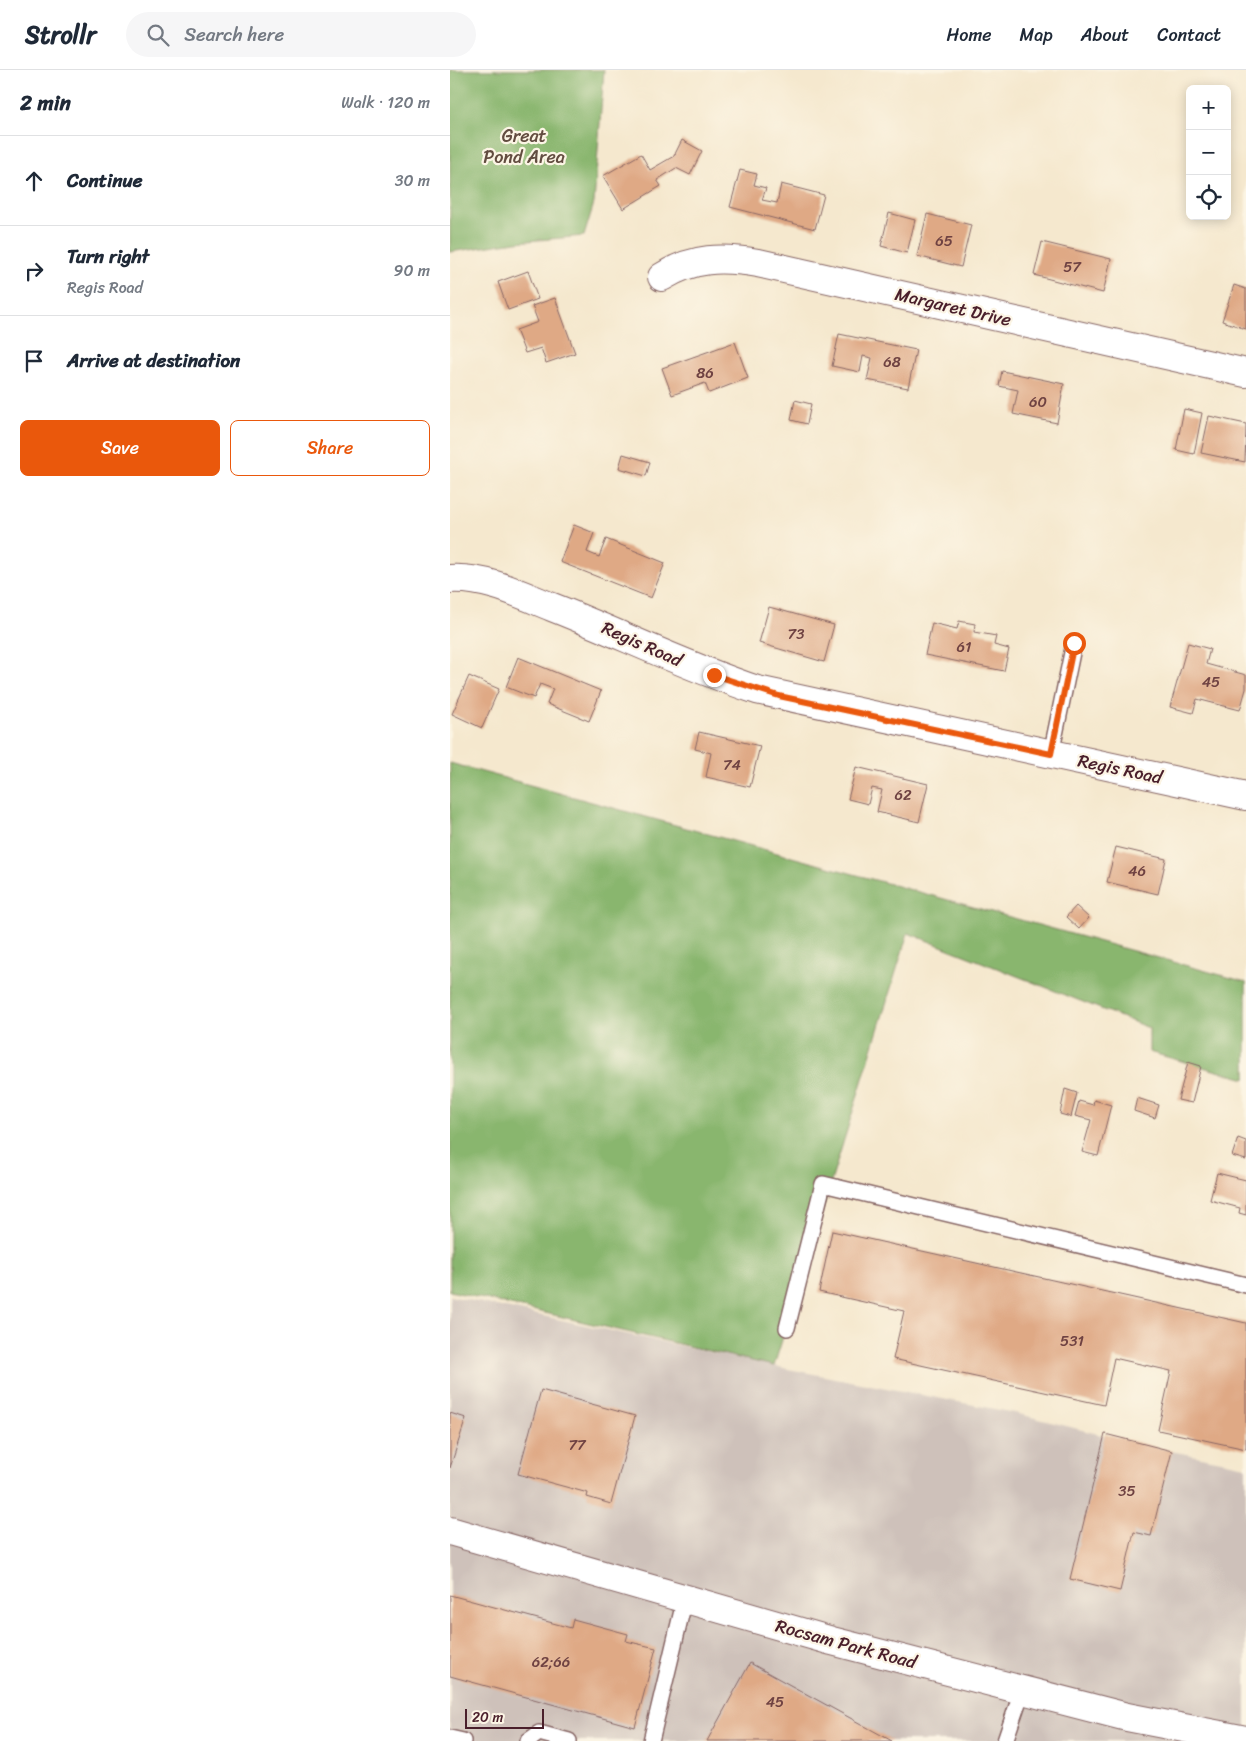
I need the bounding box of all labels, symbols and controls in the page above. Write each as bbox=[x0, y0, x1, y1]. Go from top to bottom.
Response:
search box bbox=[126, 12, 476, 57]
text: Strollr bbox=[25, 14, 96, 56]
text: Search here bbox=[184, 18, 284, 51]
text: Home bbox=[947, 19, 992, 51]
text: Map bbox=[1020, 19, 1053, 51]
text: About bbox=[1081, 19, 1129, 51]
text: Contact bbox=[1157, 19, 1221, 51]
icon: search bbox=[144, 21, 172, 49]
text: 2 min bbox=[20, 84, 71, 122]
map controls bbox=[1186, 85, 1231, 220]
button: + bbox=[1186, 85, 1231, 130]
text: Walk · 120 m bbox=[341, 88, 430, 117]
park label: Great Pond Area bbox=[483, 120, 565, 173]
button: − bbox=[1186, 130, 1231, 175]
text: Continue bbox=[67, 164, 143, 197]
text: 30 m bbox=[395, 166, 430, 195]
icon: ahead bbox=[20, 167, 48, 195]
button: locate bbox=[1186, 175, 1231, 220]
house number: 65 bbox=[935, 228, 953, 254]
text: Turn right bbox=[67, 240, 149, 273]
house number: 57 bbox=[1063, 254, 1082, 280]
text: 90 m bbox=[394, 256, 430, 285]
icon: right bbox=[20, 257, 48, 285]
text: Regis Road bbox=[67, 273, 143, 302]
street label: Margaret Drive bbox=[892, 278, 1014, 336]
text: Arrive at destination bbox=[67, 344, 240, 377]
icon: arrive bbox=[20, 347, 48, 375]
house number: 68 bbox=[883, 349, 901, 375]
house number: 86 bbox=[696, 360, 714, 386]
house number: 60 bbox=[1029, 389, 1047, 415]
button: Save bbox=[20, 420, 220, 476]
button: Share bbox=[230, 420, 430, 476]
street label: Regis Road bbox=[596, 612, 689, 677]
house number: 73 bbox=[788, 621, 804, 647]
route start bbox=[1063, 632, 1086, 655]
house number: 61 bbox=[957, 634, 971, 660]
route end bbox=[703, 664, 726, 687]
house number: 45 bbox=[1202, 669, 1220, 695]
street label: Regis Road bbox=[1075, 744, 1167, 794]
house number: 74 bbox=[723, 752, 741, 778]
house number: 62 bbox=[894, 782, 912, 808]
house number: 46 bbox=[1128, 858, 1146, 884]
house number: 531 bbox=[1060, 1328, 1084, 1354]
house number: 77 bbox=[568, 1432, 587, 1458]
house number: 35 bbox=[1118, 1478, 1136, 1504]
street label: Rocsam Park Road bbox=[772, 1610, 922, 1679]
house number: 62;66 bbox=[532, 1649, 570, 1675]
house number: 45 bbox=[766, 1689, 784, 1715]
text: 20 m bbox=[472, 1705, 503, 1730]
scale bar bbox=[465, 1706, 544, 1729]

